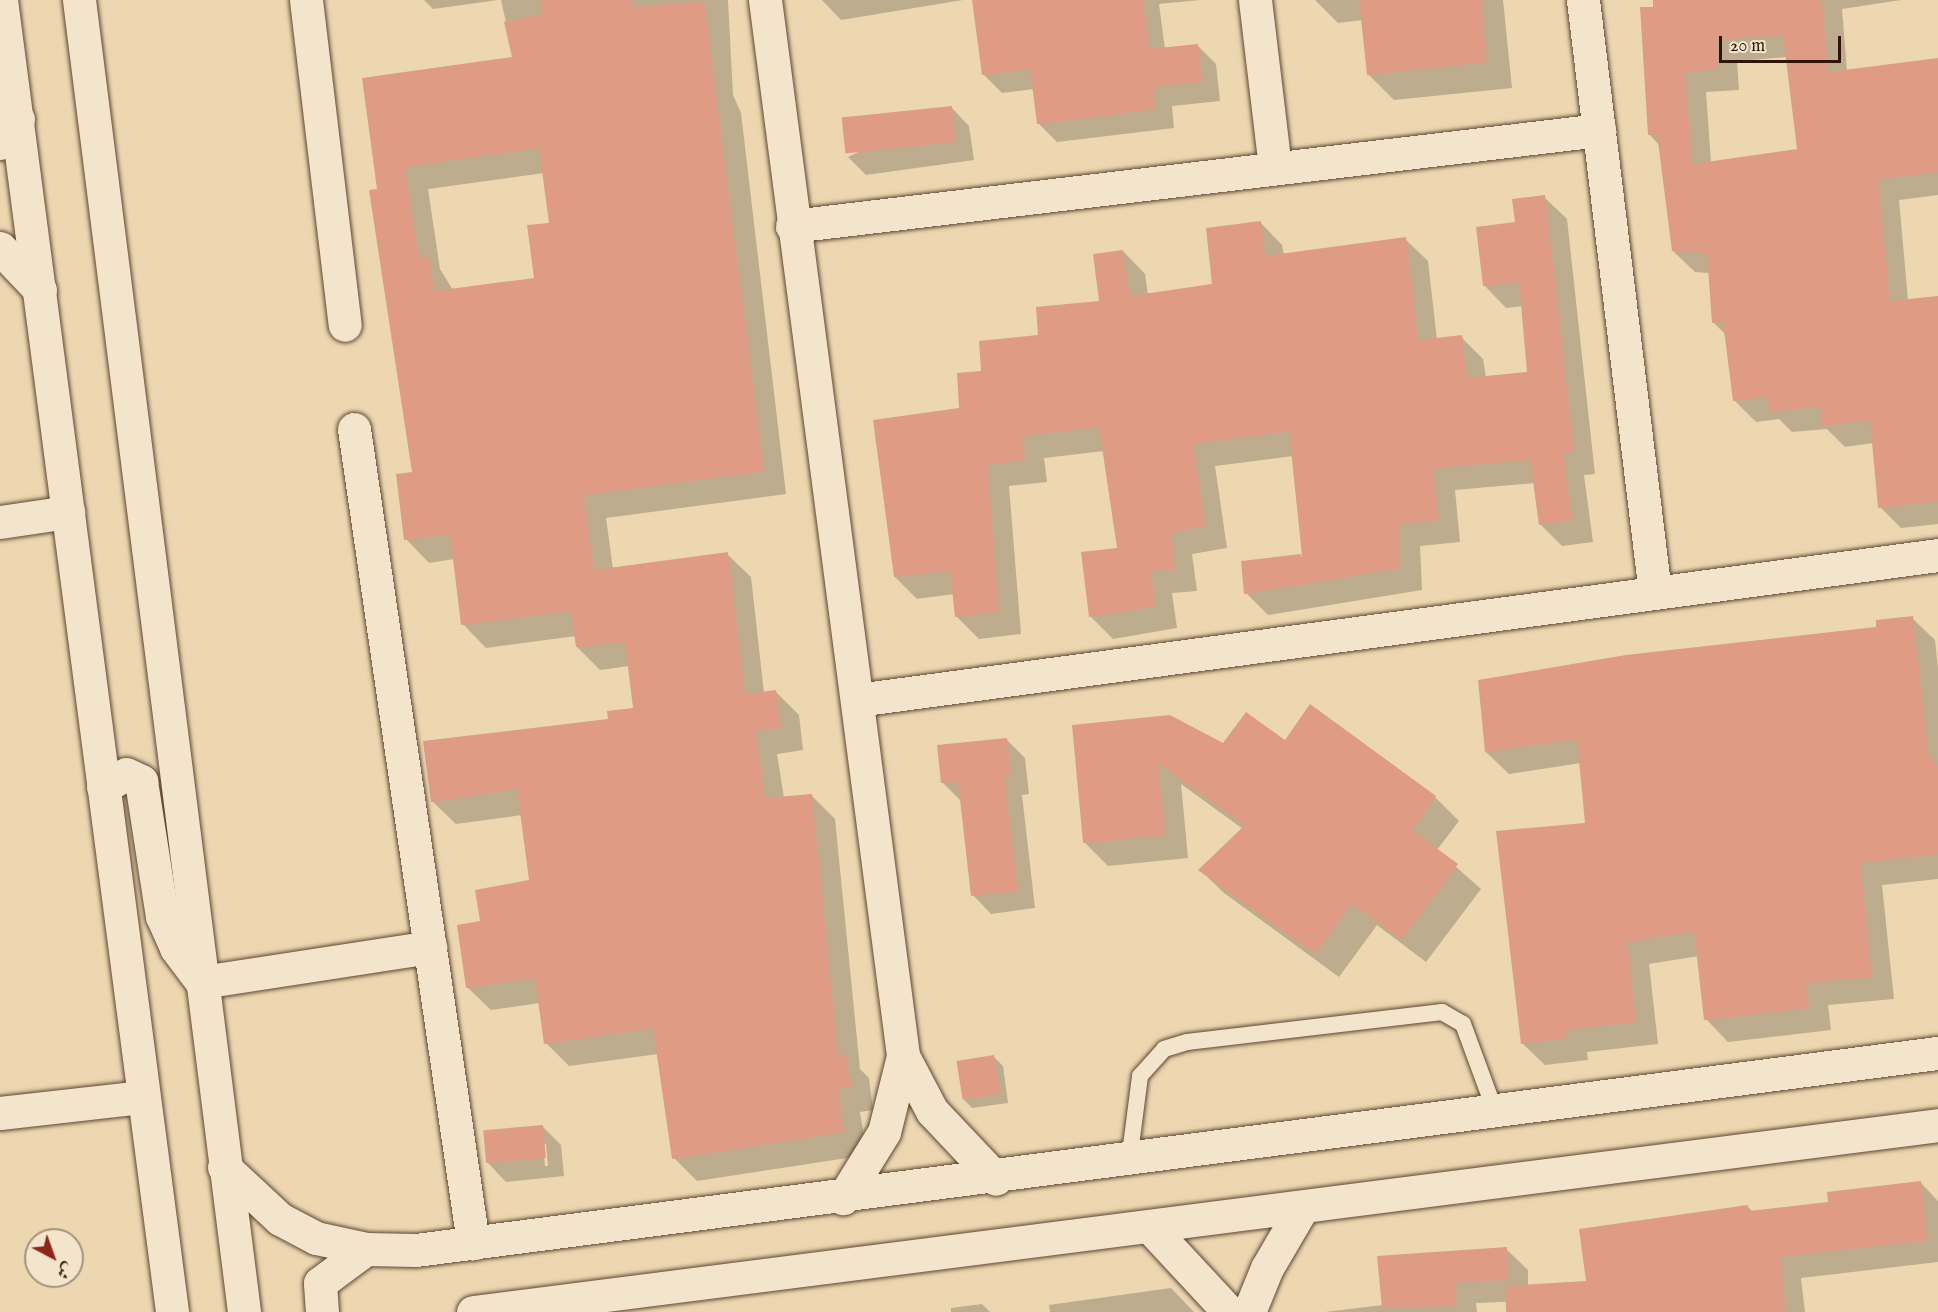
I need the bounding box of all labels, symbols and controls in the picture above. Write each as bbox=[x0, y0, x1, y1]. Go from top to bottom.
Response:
scale bar bbox=[1722, 24, 1844, 62]
text: 20 m bbox=[1730, 35, 1765, 58]
north arrow bbox=[24, 1228, 84, 1288]
text: ش bbox=[52, 1257, 77, 1283]

